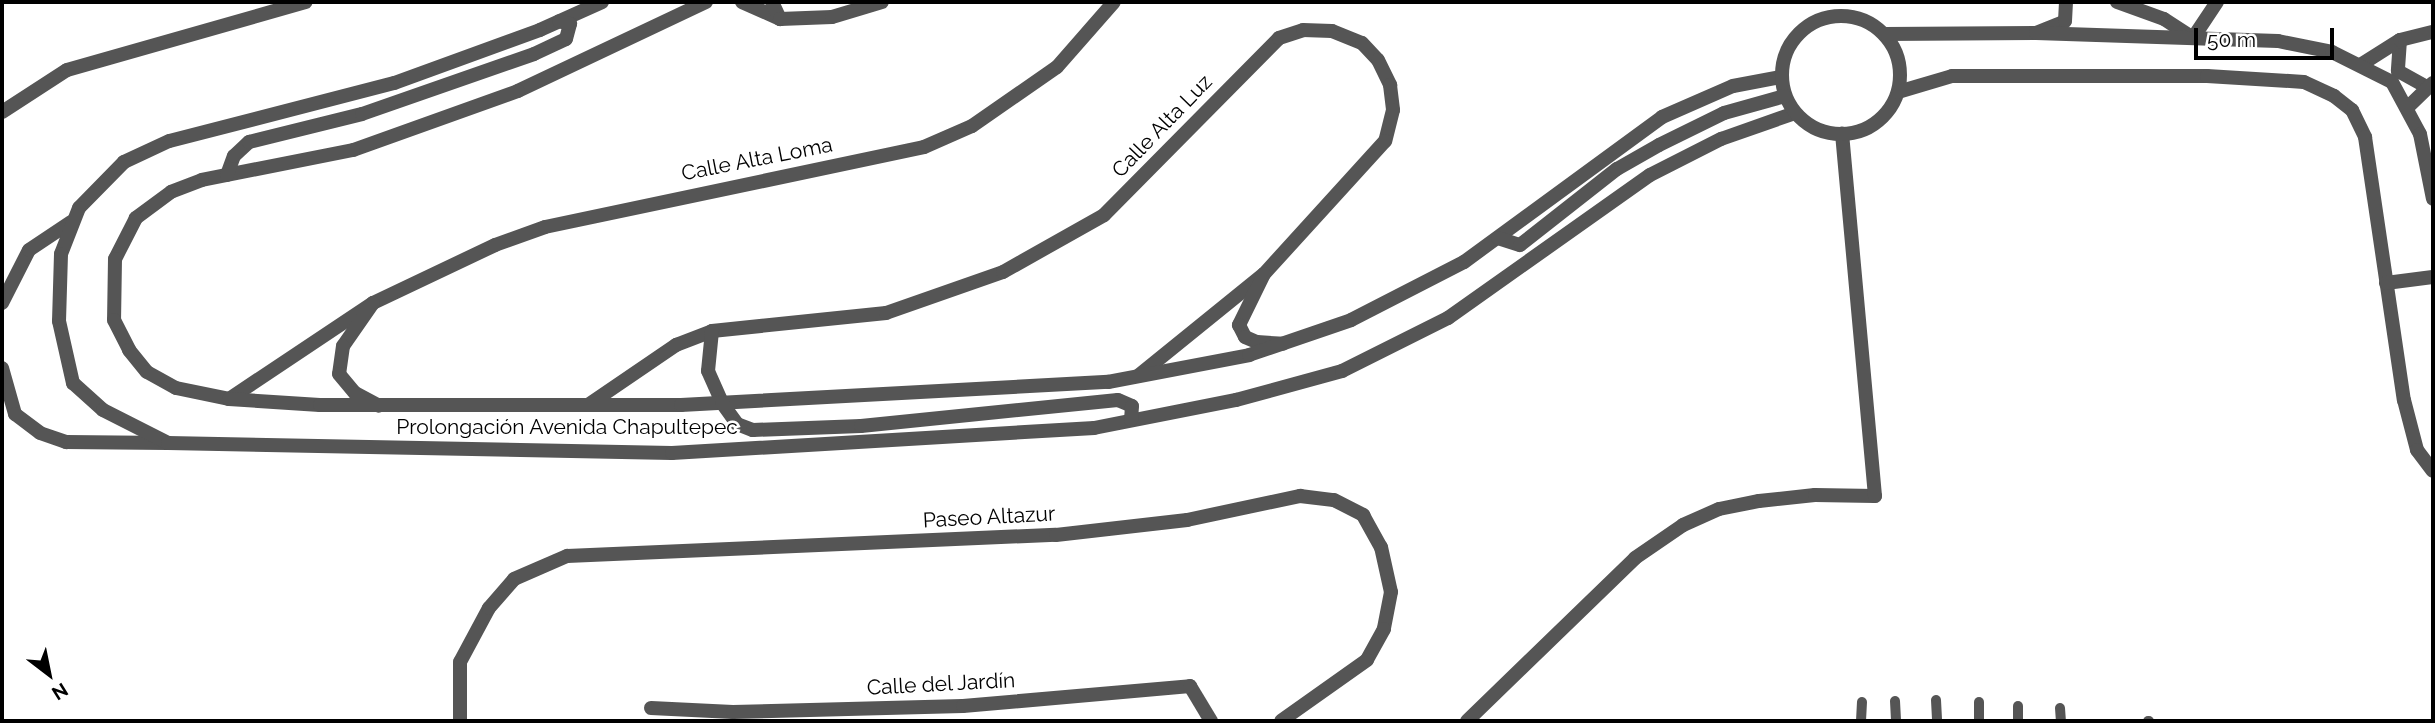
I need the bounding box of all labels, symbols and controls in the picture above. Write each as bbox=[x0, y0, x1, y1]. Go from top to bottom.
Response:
scale bar bbox=[2197, 14, 2337, 58]
text: 50 m bbox=[2207, 27, 2256, 52]
street label: Calle Alta Luz bbox=[1106, 69, 1218, 183]
street label: Calle Alta Loma bbox=[679, 132, 835, 186]
street label: Prolongación Avenida Chapultepec bbox=[396, 414, 738, 440]
street label: Paseo Altazur bbox=[922, 501, 1056, 533]
north arrow bbox=[14, 639, 84, 709]
street label: Calle del Jardín bbox=[866, 667, 1016, 701]
text: N bbox=[48, 679, 72, 705]

